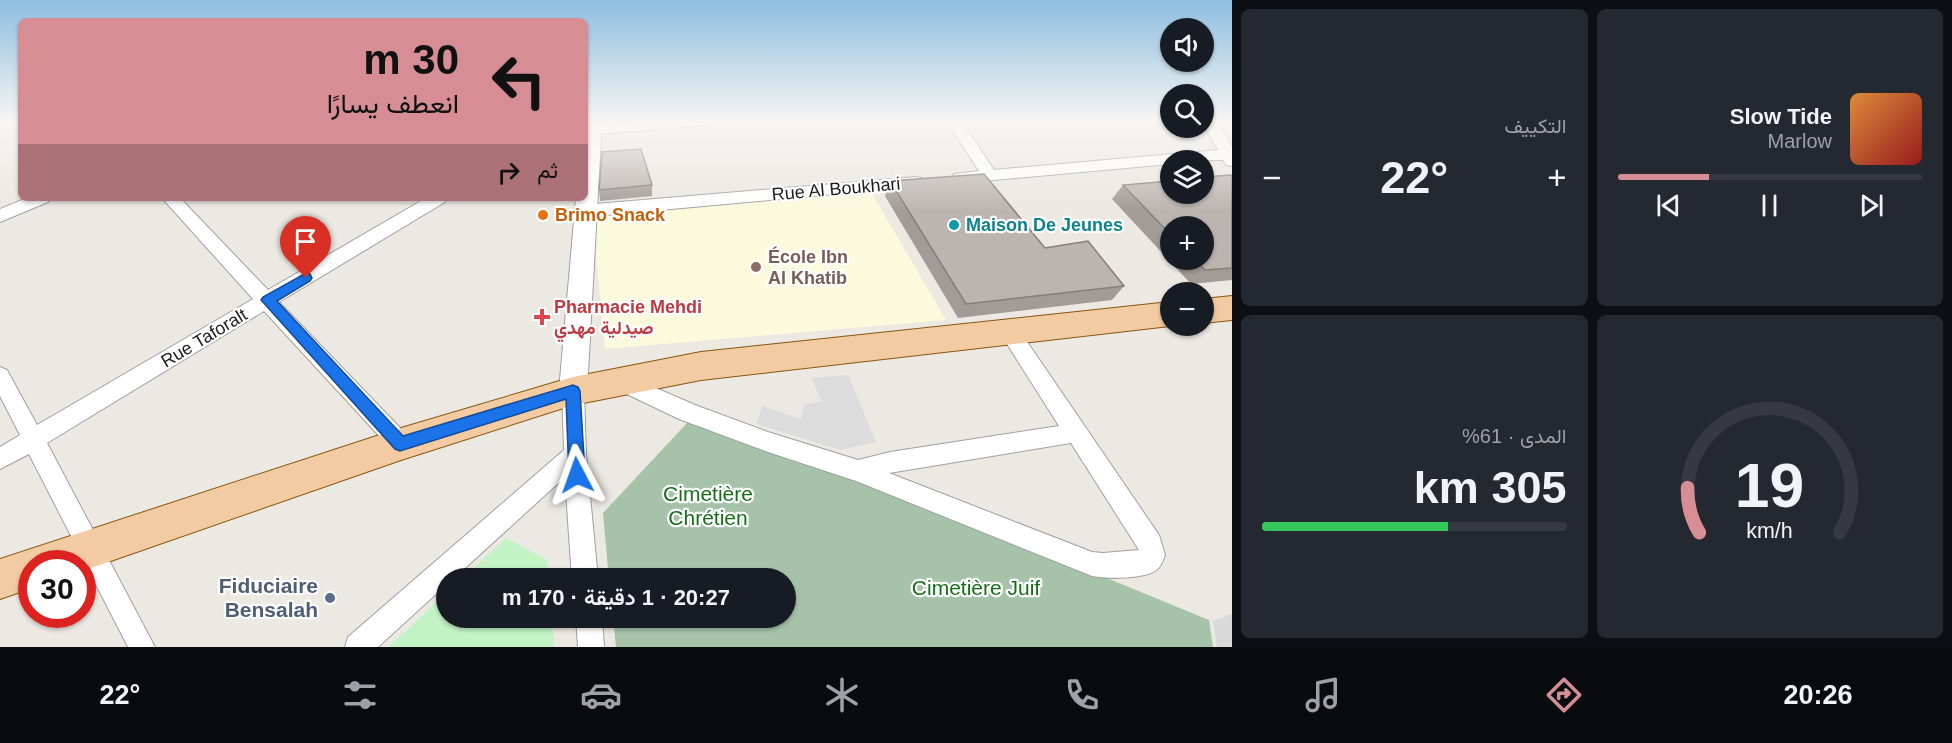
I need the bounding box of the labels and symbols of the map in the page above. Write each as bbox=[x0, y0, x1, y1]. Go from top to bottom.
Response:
street label: Rue Al Boukhari bbox=[771, 173, 901, 205]
place label: Brimo Snack bbox=[555, 205, 666, 225]
marker: Brimo Snack bbox=[536, 208, 550, 222]
place label: Maison De Jeunes bbox=[966, 215, 1123, 235]
pin bbox=[280, 216, 331, 278]
marker: Maison De Jeunes bbox=[947, 218, 961, 232]
place label: École Ibn Al Khatib bbox=[768, 246, 848, 288]
marker: École Ibn Al Khatib bbox=[749, 260, 763, 274]
place label: Pharmacie Mehdi صيدلية مهدي bbox=[554, 297, 702, 343]
street label: Rue Taforalt bbox=[157, 305, 251, 371]
marker: Pharmacie Mehdi صيدلية مهدي bbox=[535, 310, 549, 324]
position arrow bbox=[545, 443, 609, 507]
park label: Cimetière Chrétien bbox=[663, 482, 753, 529]
speed limit sign: 30 bbox=[18, 550, 96, 628]
place label: Fiduciaire Bensalah bbox=[219, 574, 318, 621]
park label: Cimetière Juif bbox=[912, 576, 1040, 599]
marker: Fiduciaire Bensalah bbox=[323, 591, 337, 605]

